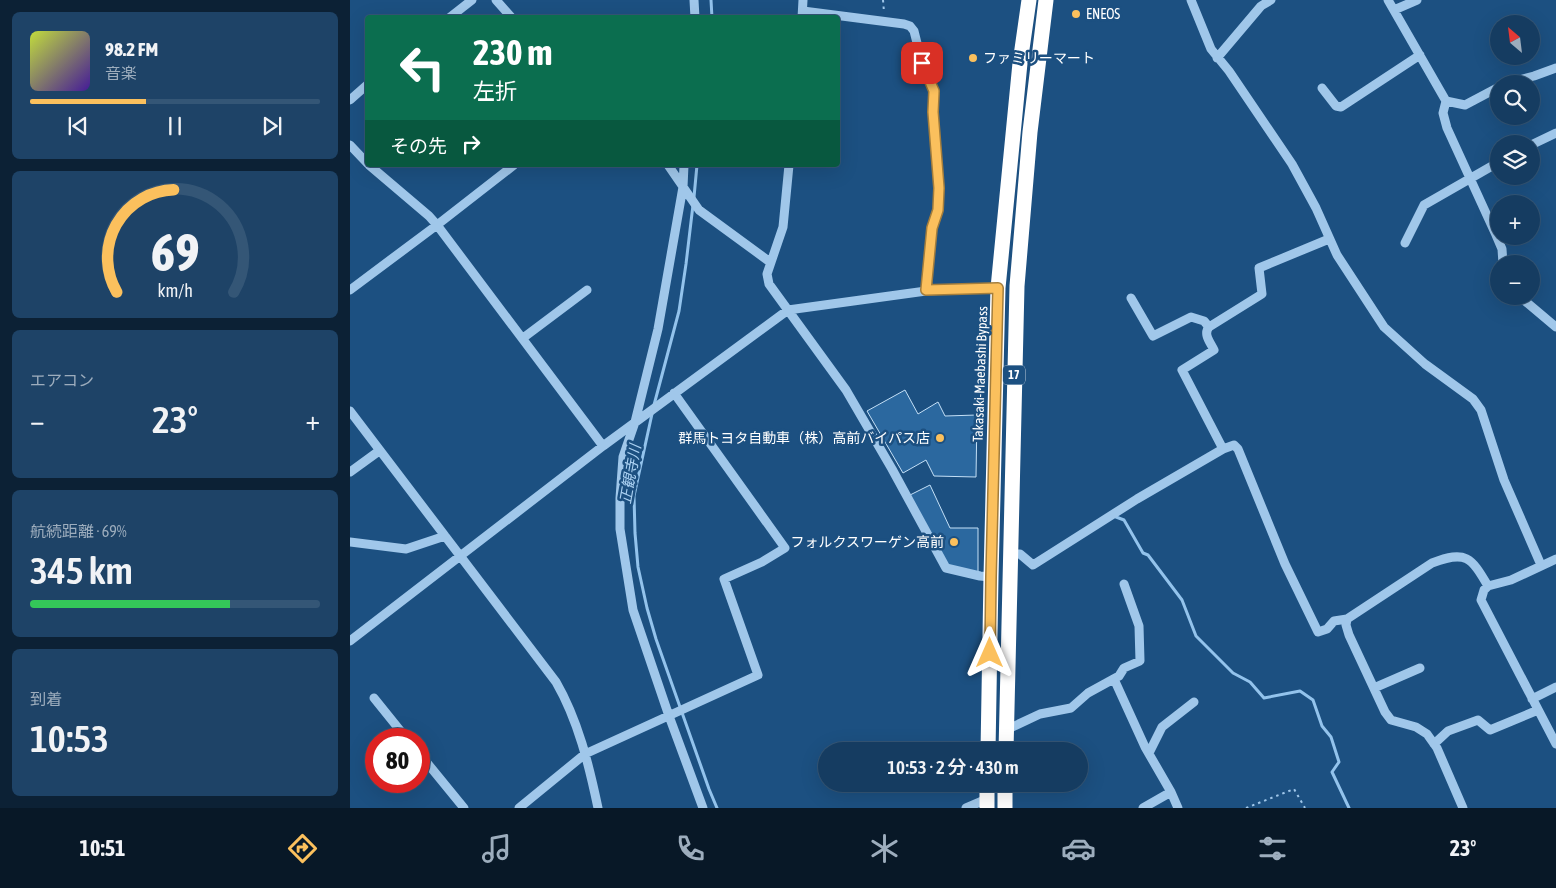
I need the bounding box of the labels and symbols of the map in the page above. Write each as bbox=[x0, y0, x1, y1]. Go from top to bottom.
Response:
place label: ENEOS bbox=[1086, 6, 1120, 22]
marker: ENEOS bbox=[1070, 8, 1082, 20]
north arrow bbox=[1490, 15, 1540, 65]
pin bbox=[901, 42, 943, 84]
place label: ファミリーマート bbox=[983, 50, 1095, 66]
marker: ファミリーマート bbox=[967, 52, 979, 64]
street label: Takasaki-Maebashi Bypass bbox=[970, 306, 990, 442]
road number: 17 bbox=[1003, 366, 1025, 384]
place label: 群馬トヨタ自動車（株）高前バイパス店 bbox=[678, 430, 930, 446]
marker: 群馬トヨタ自動車（株）高前バイパス店 bbox=[934, 432, 946, 444]
water label: 正観寺川 bbox=[616, 441, 644, 505]
place label: フォルクスワーゲン高前 bbox=[790, 534, 944, 550]
marker: フォルクスワーゲン高前 bbox=[948, 536, 960, 548]
position arrow bbox=[963, 626, 1015, 678]
speed limit sign: 80 bbox=[365, 728, 430, 793]

